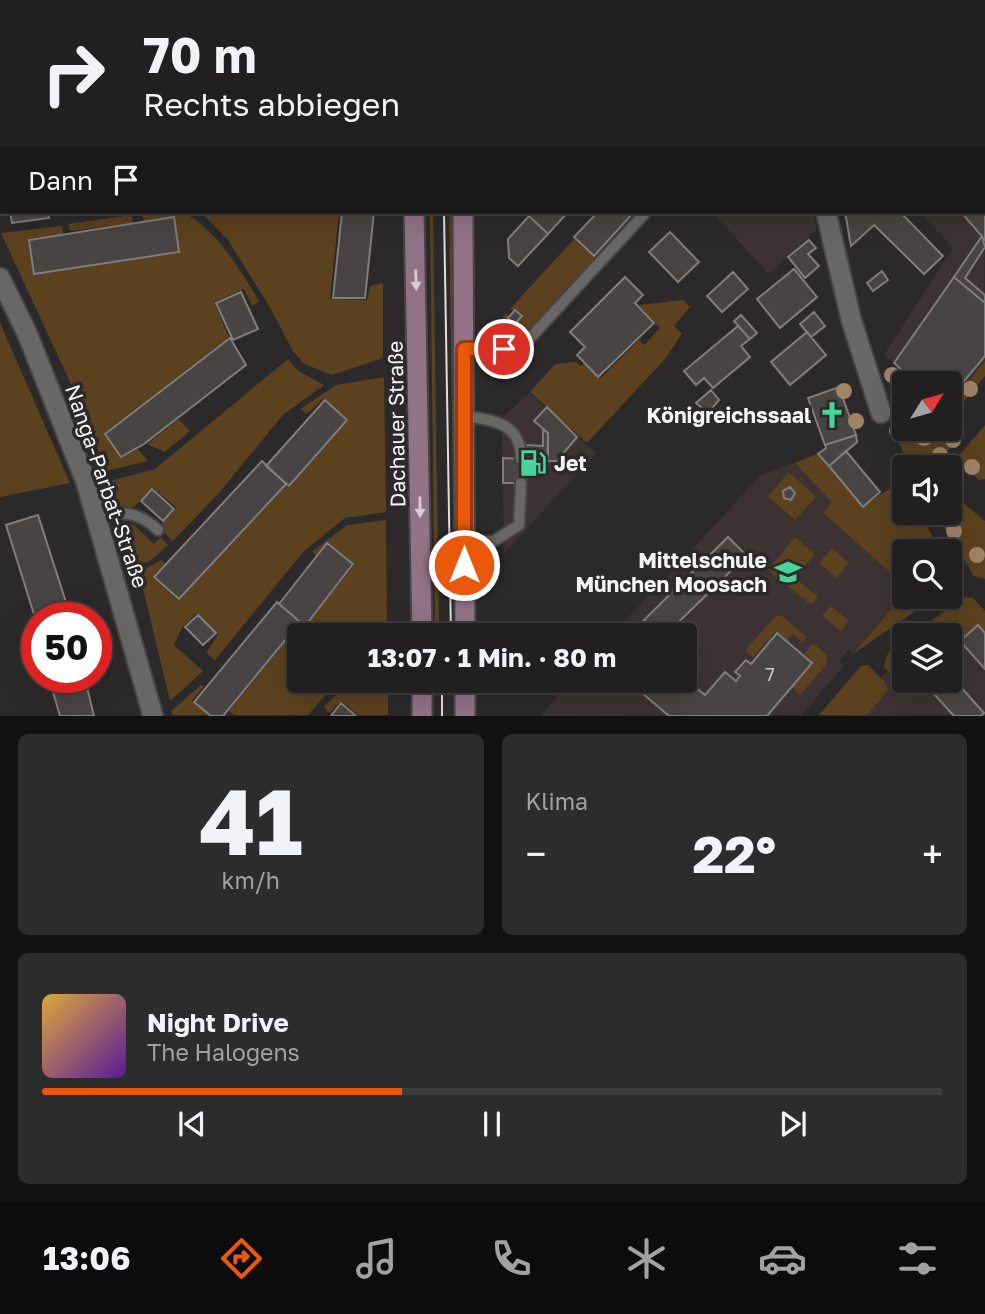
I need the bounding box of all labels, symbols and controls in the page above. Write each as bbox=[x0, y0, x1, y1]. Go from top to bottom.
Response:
text: 70 m bbox=[143, 25, 257, 84]
icon: right bbox=[28, 28, 119, 119]
text: Rechts abbiegen bbox=[143, 85, 400, 123]
icon: arrive bbox=[107, 161, 145, 199]
text: Dann bbox=[28, 165, 93, 196]
one-way arrow bbox=[410, 269, 422, 291]
pin bbox=[474, 319, 534, 379]
icon: arrive bbox=[485, 330, 523, 368]
street label: Dachauer Straße bbox=[382, 340, 410, 508]
north arrow bbox=[892, 371, 962, 441]
map controls bbox=[892, 371, 962, 693]
street label: Nanga-Parbat-Straße bbox=[60, 381, 154, 591]
church icon: Königreichssaal bbox=[817, 400, 847, 430]
place label: Königreichssaal bbox=[647, 402, 811, 428]
fuel station icon: Jet bbox=[518, 448, 548, 478]
place label: Jet bbox=[554, 450, 587, 476]
button: sound bbox=[892, 455, 962, 525]
one-way arrow bbox=[414, 497, 425, 519]
position arrow bbox=[427, 528, 501, 602]
button: search bbox=[892, 539, 962, 609]
place label: Mittelschule München Moosach bbox=[575, 547, 767, 597]
school or university icon: Mittelschule München Moosach bbox=[773, 557, 803, 587]
speed limit sign: 50 bbox=[21, 602, 112, 693]
button: layers bbox=[892, 623, 962, 693]
text: 13:07 · 1 Min. · 80 m bbox=[368, 642, 616, 673]
house number: 7 bbox=[765, 663, 775, 685]
text: 41 bbox=[199, 766, 303, 875]
text: Klima bbox=[526, 787, 588, 815]
text: 22° bbox=[692, 822, 776, 884]
text: − bbox=[526, 831, 546, 876]
text: + bbox=[922, 831, 943, 876]
text: km/h bbox=[221, 866, 280, 894]
text: Night Drive bbox=[147, 1007, 289, 1038]
text: The Halogens bbox=[147, 1038, 300, 1066]
icon: previous bbox=[173, 1105, 211, 1143]
icon: pause bbox=[473, 1105, 511, 1143]
icon: next bbox=[774, 1105, 812, 1143]
icon: directions bbox=[217, 1234, 266, 1283]
icon: music bbox=[352, 1234, 401, 1283]
icon: phone bbox=[487, 1234, 536, 1283]
icon: climate bbox=[622, 1234, 671, 1283]
icon: car bbox=[758, 1234, 807, 1283]
icon: filters bbox=[893, 1234, 942, 1283]
text: 13:06 bbox=[43, 1239, 130, 1277]

